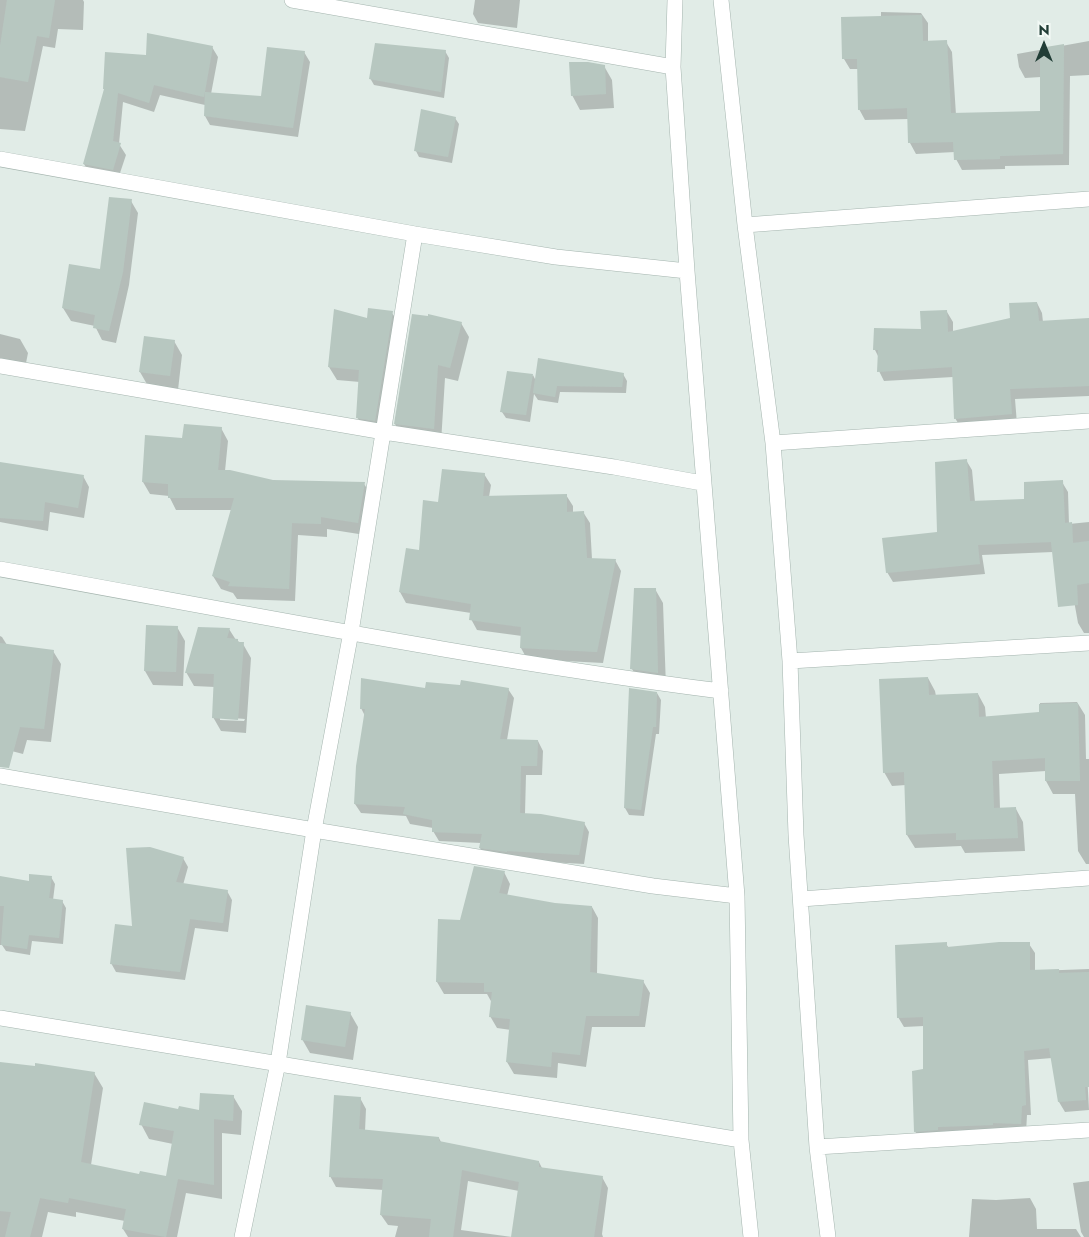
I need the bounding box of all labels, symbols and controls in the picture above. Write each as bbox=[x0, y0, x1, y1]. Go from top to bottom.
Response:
north arrow bbox=[1019, 20, 1069, 70]
text: N bbox=[1038, 20, 1050, 40]

